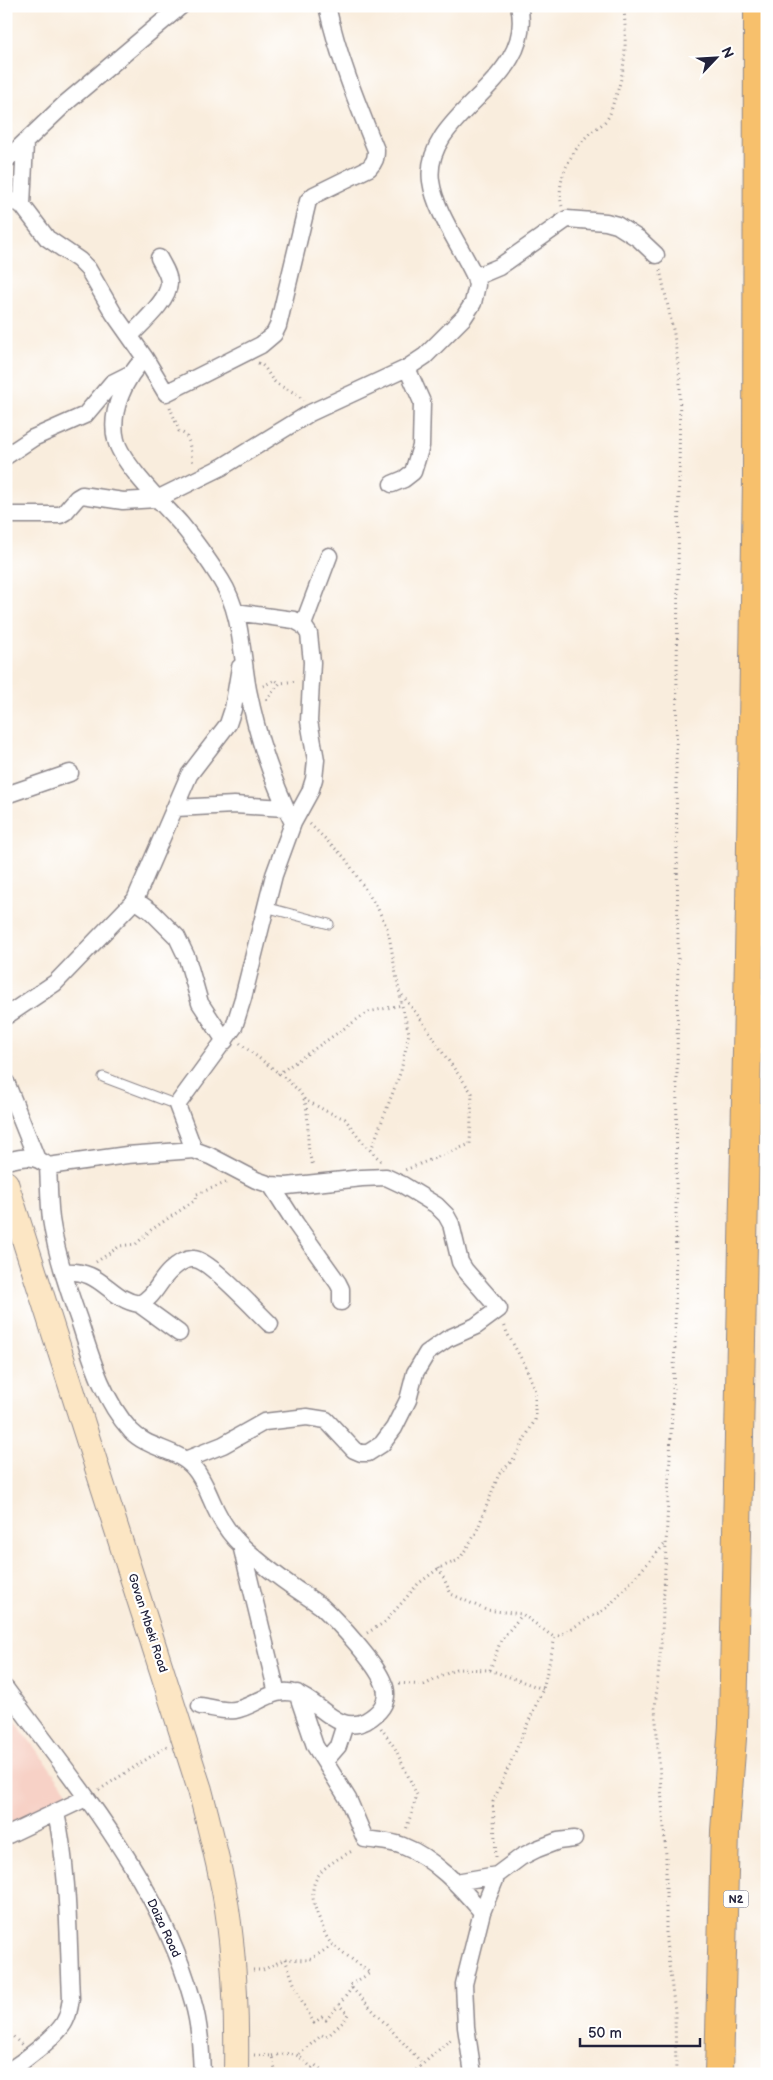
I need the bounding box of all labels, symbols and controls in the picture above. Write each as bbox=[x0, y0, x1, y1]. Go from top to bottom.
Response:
north arrow bbox=[690, 32, 740, 82]
text: N bbox=[717, 44, 737, 61]
street label: Govan Mbeki Road bbox=[124, 1572, 171, 1675]
road number: N2 bbox=[724, 1890, 748, 1908]
street label: Daiza Road bbox=[143, 1897, 184, 1960]
scale bar bbox=[580, 2015, 700, 2047]
text: 50 m bbox=[588, 2024, 622, 2043]

